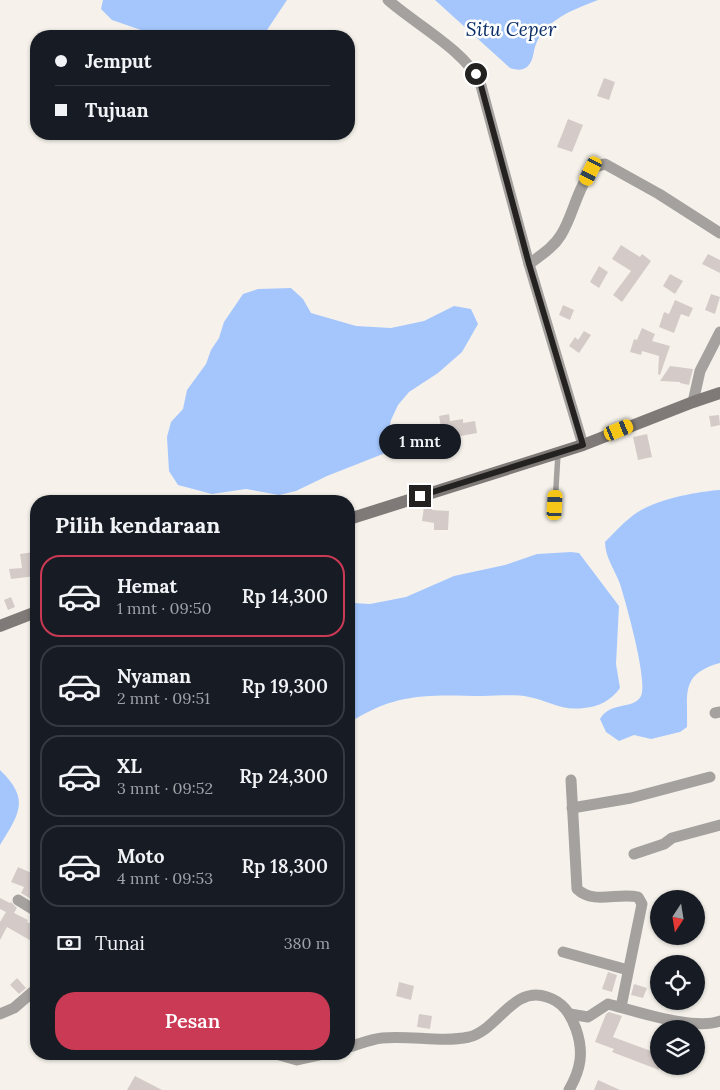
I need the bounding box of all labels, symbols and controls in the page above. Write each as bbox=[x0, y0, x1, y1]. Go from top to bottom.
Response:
water label: Situ Ceper bbox=[466, 17, 557, 41]
text: Jemput bbox=[85, 49, 152, 73]
route start bbox=[465, 63, 487, 85]
text: Tujuan bbox=[85, 98, 149, 122]
car bbox=[577, 154, 604, 188]
car bbox=[602, 417, 635, 443]
callout: 1 mnt bbox=[379, 424, 461, 458]
text: 1 mnt bbox=[399, 431, 441, 451]
route end bbox=[409, 485, 431, 507]
car bbox=[546, 490, 563, 520]
text: Pilih kendaraan bbox=[55, 511, 220, 539]
icon: car bbox=[57, 574, 102, 619]
text: Hemat bbox=[117, 574, 177, 598]
text: Rp 14,300 bbox=[242, 584, 328, 608]
text: 1 mnt · 09:50 bbox=[117, 598, 211, 618]
icon: car bbox=[57, 664, 102, 709]
text: Nyaman bbox=[117, 664, 191, 688]
text: Rp 19,300 bbox=[242, 674, 328, 698]
text: 2 mnt · 09:51 bbox=[117, 688, 210, 708]
icon: car bbox=[57, 754, 102, 799]
text: XL bbox=[117, 754, 142, 778]
text: Rp 24,300 bbox=[239, 764, 328, 788]
text: 3 mnt · 09:52 bbox=[117, 778, 213, 798]
icon: car bbox=[57, 844, 102, 889]
text: Moto bbox=[117, 844, 164, 868]
text: Rp 18,300 bbox=[241, 854, 328, 878]
text: 4 mnt · 09:53 bbox=[117, 868, 213, 888]
north arrow bbox=[650, 890, 705, 945]
map controls bbox=[650, 890, 705, 1075]
icon: cash bbox=[55, 929, 83, 957]
text: Tunai bbox=[95, 931, 145, 955]
text: 380 m bbox=[284, 933, 330, 953]
button: locate bbox=[650, 955, 705, 1010]
button: Pesan bbox=[55, 992, 330, 1050]
button: layers bbox=[650, 1020, 705, 1075]

